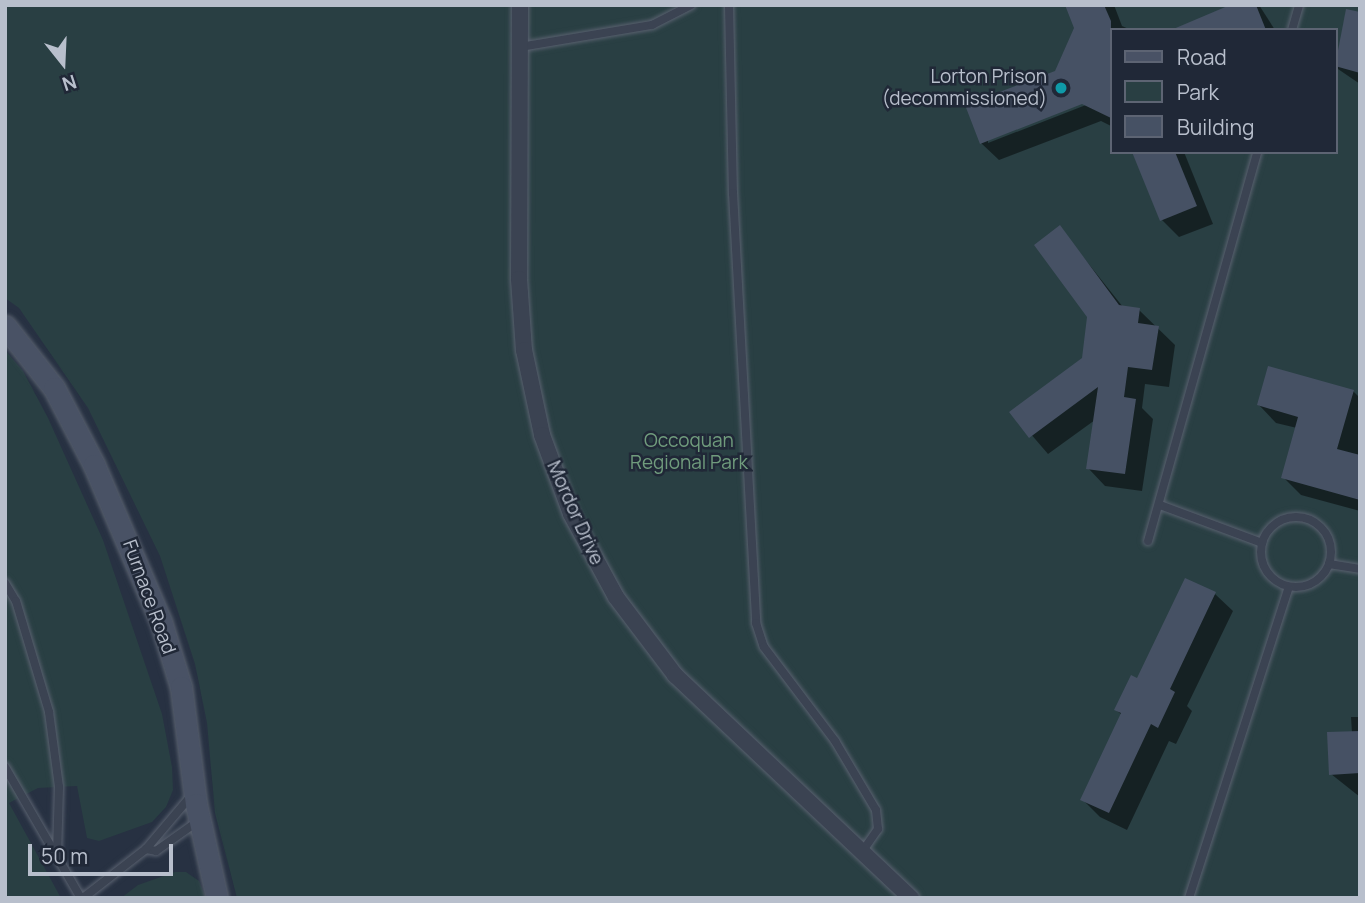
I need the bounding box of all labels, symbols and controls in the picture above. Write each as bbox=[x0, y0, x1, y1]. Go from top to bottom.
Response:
north arrow bbox=[28, 28, 98, 98]
legend bbox=[1110, 28, 1337, 154]
text: Road bbox=[1177, 43, 1227, 71]
place label: Lorton Prison (decommissioned) bbox=[882, 66, 1047, 110]
text: N bbox=[59, 68, 80, 97]
text: Park bbox=[1177, 78, 1219, 106]
marker: Lorton Prison (decommissioned) bbox=[1053, 80, 1069, 96]
text: Building bbox=[1177, 113, 1254, 141]
park label: Occoquan Regional Park bbox=[630, 430, 748, 474]
street label: Mordor Drive bbox=[542, 457, 608, 569]
street label: Furnace Road bbox=[118, 537, 180, 657]
scale bar bbox=[32, 830, 177, 874]
text: 50 m bbox=[41, 842, 88, 870]

